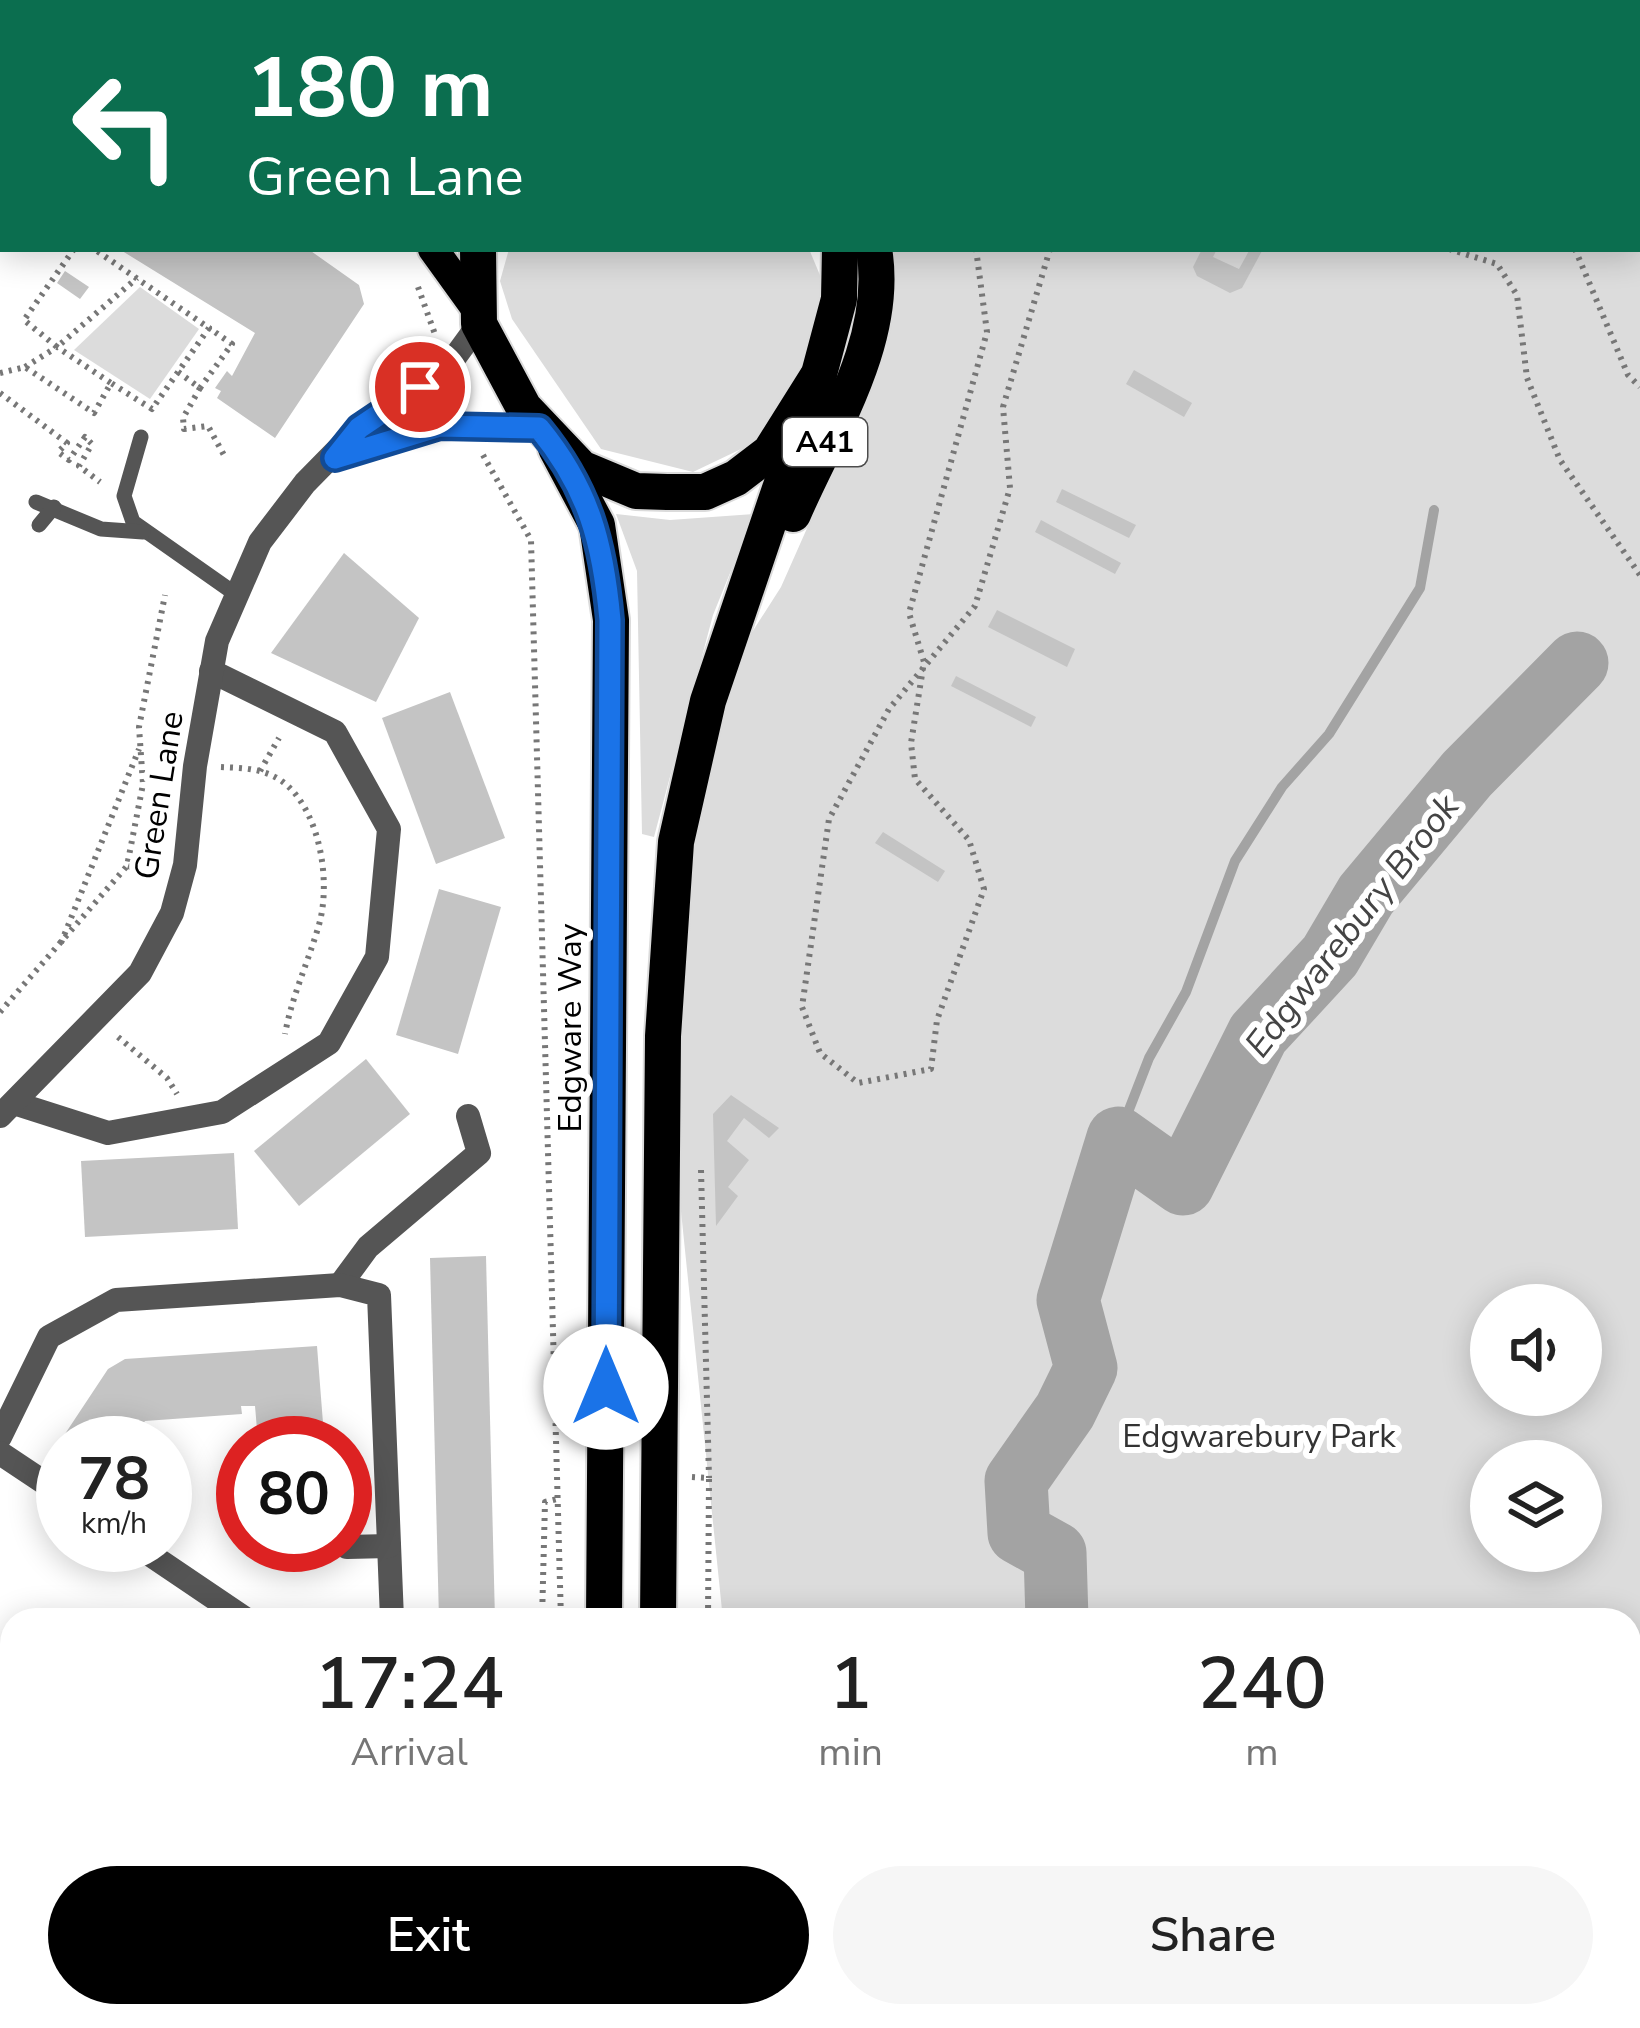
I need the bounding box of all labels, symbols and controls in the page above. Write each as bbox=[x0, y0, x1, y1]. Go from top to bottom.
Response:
text: 180 m bbox=[246, 31, 494, 146]
icon: left bbox=[48, 48, 204, 204]
text: Green Lane bbox=[246, 140, 524, 214]
pin bbox=[369, 336, 471, 438]
icon: arrive bbox=[387, 354, 453, 420]
road number: A41 bbox=[783, 418, 867, 466]
street label: Green Lane bbox=[124, 708, 195, 883]
water label: Edgwarebury Brook bbox=[1234, 783, 1471, 1068]
street label: Edgware Way bbox=[548, 923, 593, 1132]
map controls bbox=[1470, 1284, 1602, 1572]
button: sound bbox=[1470, 1284, 1602, 1416]
position arrow bbox=[543, 1324, 669, 1450]
park label: Edgwarebury Park bbox=[1122, 1414, 1396, 1459]
speed limit sign: 80 bbox=[216, 1416, 372, 1572]
text: 78 bbox=[78, 1438, 150, 1520]
button: layers bbox=[1470, 1440, 1602, 1572]
text: km/h bbox=[81, 1503, 147, 1544]
text: 17:24 bbox=[314, 1635, 504, 1733]
text: 1 bbox=[829, 1635, 872, 1733]
text: 240 bbox=[1197, 1635, 1327, 1733]
text: Arrival bbox=[351, 1726, 468, 1779]
text: min bbox=[818, 1726, 883, 1779]
text: m bbox=[1245, 1726, 1279, 1779]
button: Exit bbox=[48, 1866, 809, 2004]
button: Share bbox=[833, 1866, 1593, 2004]

